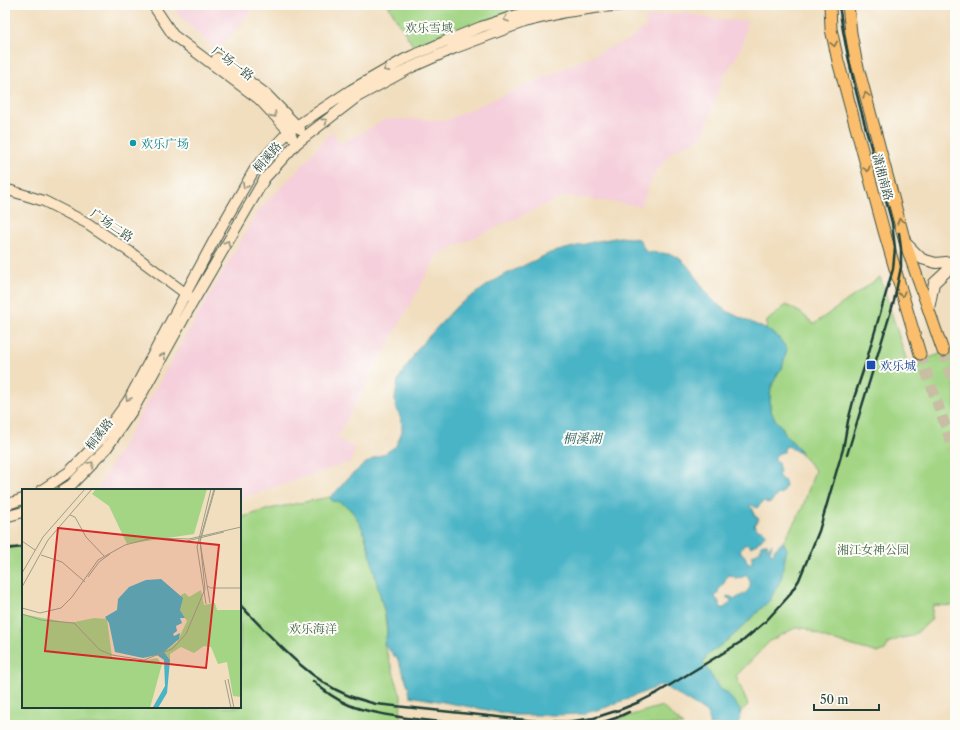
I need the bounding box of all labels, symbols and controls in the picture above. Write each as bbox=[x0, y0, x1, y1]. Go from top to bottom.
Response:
one-way arrow bbox=[502, 14, 509, 23]
park label: 欢乐雪域 bbox=[405, 20, 453, 35]
one-way arrow bbox=[829, 40, 838, 47]
street label: 广场一路 bbox=[209, 43, 257, 83]
one-way arrow bbox=[383, 65, 390, 72]
one-way arrow bbox=[862, 92, 871, 99]
one-way arrow bbox=[269, 110, 276, 117]
one-way arrow bbox=[320, 118, 327, 125]
place label: 欢乐广场 bbox=[141, 136, 189, 151]
marker: 欢乐广场 bbox=[128, 138, 138, 148]
street label: 桐溪路 bbox=[250, 138, 284, 176]
street label: 潇湘南路 bbox=[870, 152, 896, 202]
one-way arrow bbox=[862, 166, 871, 173]
one-way arrow bbox=[242, 182, 250, 189]
street label: 广场二路 bbox=[88, 205, 136, 245]
one-way arrow bbox=[896, 218, 905, 225]
one-way arrow bbox=[223, 240, 230, 247]
one-way arrow bbox=[897, 291, 906, 298]
one-way arrow bbox=[158, 353, 166, 360]
place label: 欢乐城 bbox=[880, 358, 916, 373]
marker: 欢乐城 bbox=[865, 359, 877, 371]
one-way arrow bbox=[126, 394, 133, 401]
street label: 桐溪路 bbox=[82, 415, 116, 453]
water label: 桐溪湖 bbox=[562, 430, 603, 446]
one-way arrow bbox=[87, 461, 94, 469]
inset map bbox=[22, 489, 241, 708]
park label: 湘江女神公园 bbox=[837, 542, 909, 557]
park label: 欢乐海洋 bbox=[289, 621, 337, 636]
scale bar bbox=[814, 686, 879, 712]
text: 50 m bbox=[820, 692, 849, 707]

